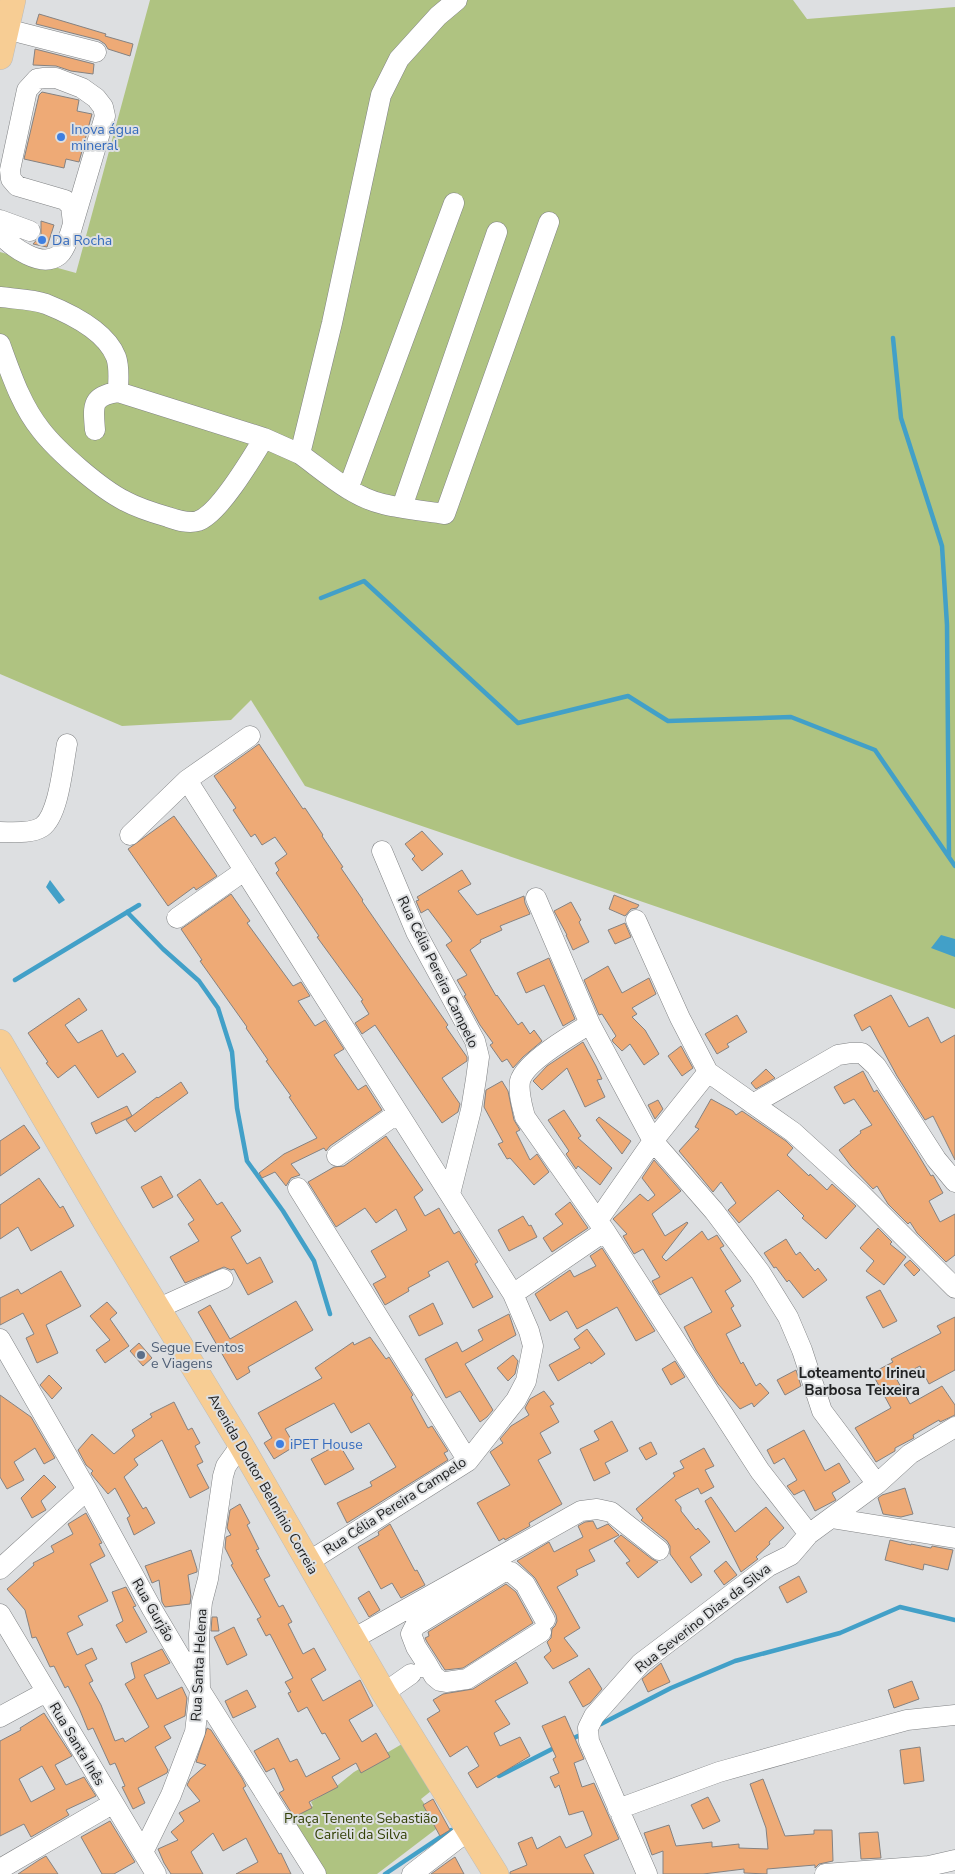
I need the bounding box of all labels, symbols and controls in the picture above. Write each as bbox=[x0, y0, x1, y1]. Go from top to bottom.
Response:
place label: Inova água mineral bbox=[71, 120, 139, 155]
marker: Inova água mineral bbox=[55, 131, 67, 143]
place label: Da Rocha bbox=[52, 231, 112, 250]
marker: Da Rocha bbox=[36, 234, 48, 246]
street label: Rua Célia Pereira Campelo bbox=[393, 893, 483, 1051]
place label: Segue Eventos e Viagens bbox=[151, 1338, 244, 1373]
marker: Segue Eventos e Viagens bbox=[135, 1349, 147, 1361]
district label: Loteamento Irineu Barbosa Teixeira bbox=[799, 1363, 925, 1400]
street label: Avenida Doutor Belmínio Correia bbox=[203, 1390, 323, 1578]
place label: iPET House bbox=[290, 1435, 363, 1454]
marker: iPET House bbox=[274, 1438, 286, 1450]
street label: Rua Célia Pereira Campelo bbox=[320, 1453, 470, 1559]
street label: Rua Severino Dias da Silva bbox=[631, 1559, 775, 1677]
street label: Rua Gurjão bbox=[127, 1575, 179, 1645]
street label: Rua Santa Helena bbox=[187, 1608, 211, 1722]
street label: Rua Santa Inês bbox=[45, 1699, 109, 1789]
park label: Praça Tenente Sebastião Carieli da Silva bbox=[284, 1809, 438, 1844]

